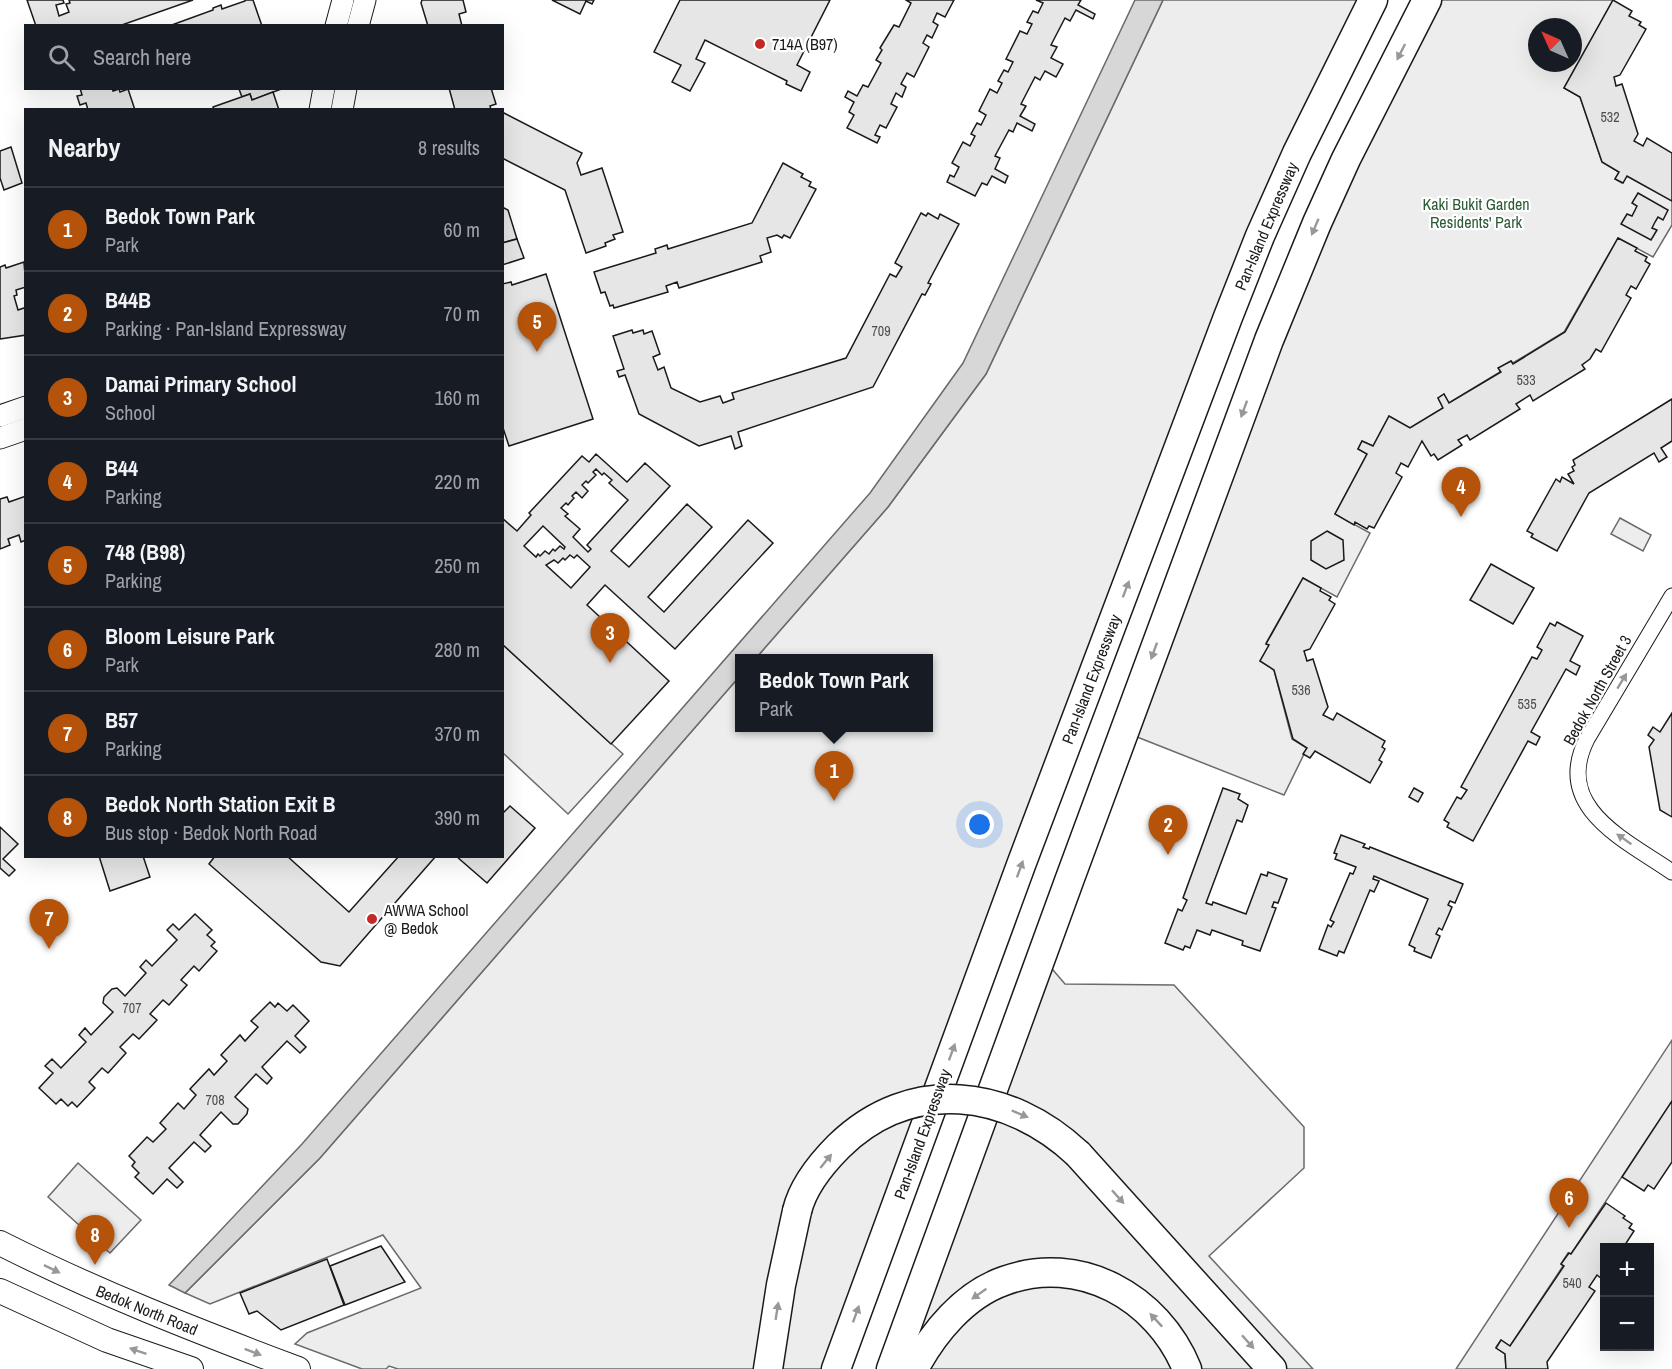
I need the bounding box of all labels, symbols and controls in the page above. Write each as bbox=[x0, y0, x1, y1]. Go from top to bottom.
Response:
north arrow bbox=[1528, 18, 1582, 72]
search box bbox=[24, 24, 504, 90]
place label: 714A (B97) bbox=[772, 33, 838, 55]
marker: 714A (B97) bbox=[753, 37, 767, 51]
icon: search bbox=[45, 41, 78, 74]
text: Search here bbox=[93, 42, 191, 72]
one-way arrow bbox=[1396, 43, 1406, 61]
house number: 532 bbox=[1600, 108, 1620, 126]
text: Nearby bbox=[48, 130, 120, 165]
text: 8 results bbox=[418, 134, 480, 161]
street label: Pan-Island Expressway bbox=[1229, 158, 1303, 293]
park label: Kaki Bukit Garden Residents' Park bbox=[1422, 193, 1530, 233]
text: Bedok Town Park bbox=[105, 201, 255, 231]
text: 1 bbox=[63, 216, 72, 243]
text: 60 m bbox=[444, 216, 480, 243]
one-way arrow bbox=[1311, 219, 1320, 236]
text: Park bbox=[105, 231, 139, 258]
text: B44B bbox=[105, 285, 151, 315]
text: 2 bbox=[63, 300, 72, 327]
text: 70 m bbox=[444, 300, 480, 327]
pin: 5 bbox=[518, 302, 556, 352]
text: Parking · Pan-Island Expressway bbox=[105, 315, 347, 342]
house number: 709 bbox=[871, 322, 891, 340]
text: Damai Primary School bbox=[105, 369, 297, 399]
house number: 533 bbox=[1516, 371, 1536, 389]
text: 3 bbox=[63, 384, 72, 411]
text: 160 m bbox=[434, 384, 480, 411]
text: School bbox=[105, 399, 155, 426]
one-way arrow bbox=[1239, 400, 1248, 418]
text: B44 bbox=[105, 453, 138, 483]
text: 4 bbox=[63, 468, 72, 495]
text: 220 m bbox=[434, 468, 480, 495]
pin: 4 bbox=[1442, 468, 1480, 517]
text: Parking bbox=[105, 483, 162, 510]
text: 748 (B98) bbox=[105, 537, 185, 567]
text: 5 bbox=[63, 552, 72, 579]
text: 250 m bbox=[434, 552, 480, 579]
text: Parking bbox=[105, 567, 162, 594]
one-way arrow bbox=[1121, 579, 1131, 597]
street label: Pan-Island Expressway bbox=[1056, 611, 1126, 747]
pin: 3 bbox=[590, 614, 630, 663]
text: Bloom Leisure Park bbox=[105, 621, 274, 651]
street label: Bedok North Street 3 bbox=[1558, 631, 1636, 749]
text: 6 bbox=[63, 636, 72, 663]
text: 280 m bbox=[434, 636, 480, 663]
one-way arrow bbox=[1149, 642, 1159, 660]
text: Park bbox=[105, 651, 139, 678]
popup bbox=[735, 654, 933, 732]
text: Bedok Town Park bbox=[759, 665, 909, 695]
one-way arrow bbox=[1616, 673, 1627, 689]
house number: 536 bbox=[1291, 681, 1311, 699]
text: Park bbox=[759, 695, 793, 722]
house number: 535 bbox=[1517, 695, 1537, 713]
text: B57 bbox=[105, 705, 138, 735]
text: 7 bbox=[63, 720, 72, 747]
text: 370 m bbox=[434, 720, 480, 747]
text: Parking bbox=[105, 735, 162, 762]
pin: 1 bbox=[814, 752, 854, 801]
text: Bedok North Station Exit B bbox=[105, 789, 336, 819]
text: 8 bbox=[63, 804, 72, 831]
text: 390 m bbox=[434, 804, 480, 831]
pin: 2 bbox=[1148, 806, 1188, 855]
your location bbox=[965, 810, 994, 839]
text: Bus stop · Bedok North Road bbox=[105, 819, 317, 846]
one-way arrow bbox=[1616, 833, 1632, 845]
one-way arrow bbox=[1015, 860, 1025, 878]
place label: AWWA School @ Bedok bbox=[383, 899, 468, 939]
pin: 7 bbox=[29, 900, 68, 949]
marker: AWWA School @ Bedok bbox=[365, 912, 379, 926]
house number: 707 bbox=[122, 999, 142, 1017]
one-way arrow bbox=[948, 1043, 958, 1061]
street label: Pan-Island Expressway bbox=[888, 1065, 956, 1202]
house number: 708 bbox=[205, 1091, 225, 1109]
one-way arrow bbox=[1012, 1109, 1030, 1119]
one-way arrow bbox=[819, 1153, 832, 1169]
pin: 6 bbox=[1550, 1178, 1588, 1228]
one-way arrow bbox=[1111, 1189, 1124, 1204]
pin: 8 bbox=[76, 1216, 115, 1265]
map controls bbox=[1600, 1243, 1654, 1351]
button: + bbox=[1600, 1243, 1654, 1297]
one-way arrow bbox=[44, 1265, 61, 1274]
house number: 540 bbox=[1562, 1274, 1582, 1292]
street label: Bedok North Road bbox=[93, 1280, 201, 1340]
one-way arrow bbox=[972, 1288, 988, 1300]
button: − bbox=[1600, 1297, 1654, 1351]
one-way arrow bbox=[773, 1302, 782, 1321]
one-way arrow bbox=[851, 1305, 861, 1323]
one-way arrow bbox=[1149, 1313, 1163, 1327]
one-way arrow bbox=[1241, 1334, 1254, 1349]
one-way arrow bbox=[129, 1345, 147, 1355]
one-way arrow bbox=[244, 1348, 262, 1357]

